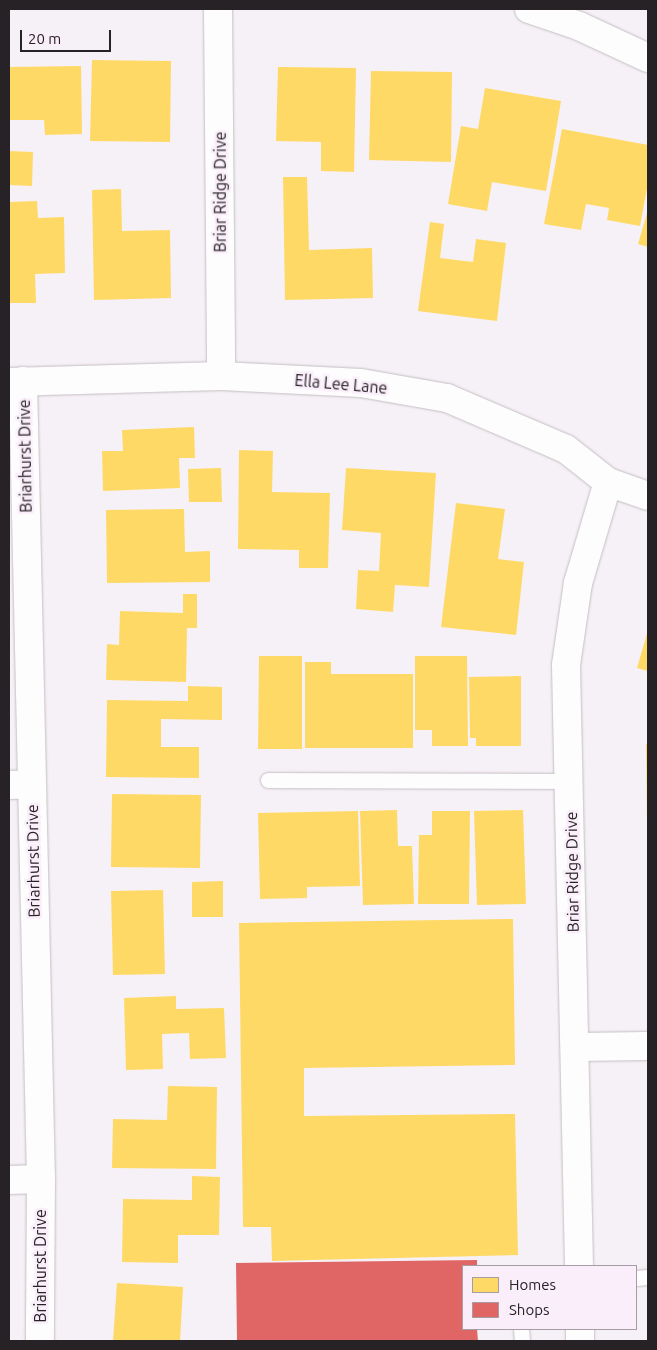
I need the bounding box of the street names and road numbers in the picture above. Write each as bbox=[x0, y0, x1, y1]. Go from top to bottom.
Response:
street label: Briar Ridge Drive bbox=[210, 132, 230, 252]
street label: Ella Lee Lane bbox=[294, 370, 388, 398]
street label: Briarhurst Drive bbox=[14, 399, 36, 513]
street label: Briarhurst Drive bbox=[22, 804, 44, 918]
street label: Briar Ridge Drive bbox=[561, 811, 583, 933]
street label: Briarhurst Drive bbox=[30, 1209, 50, 1323]

